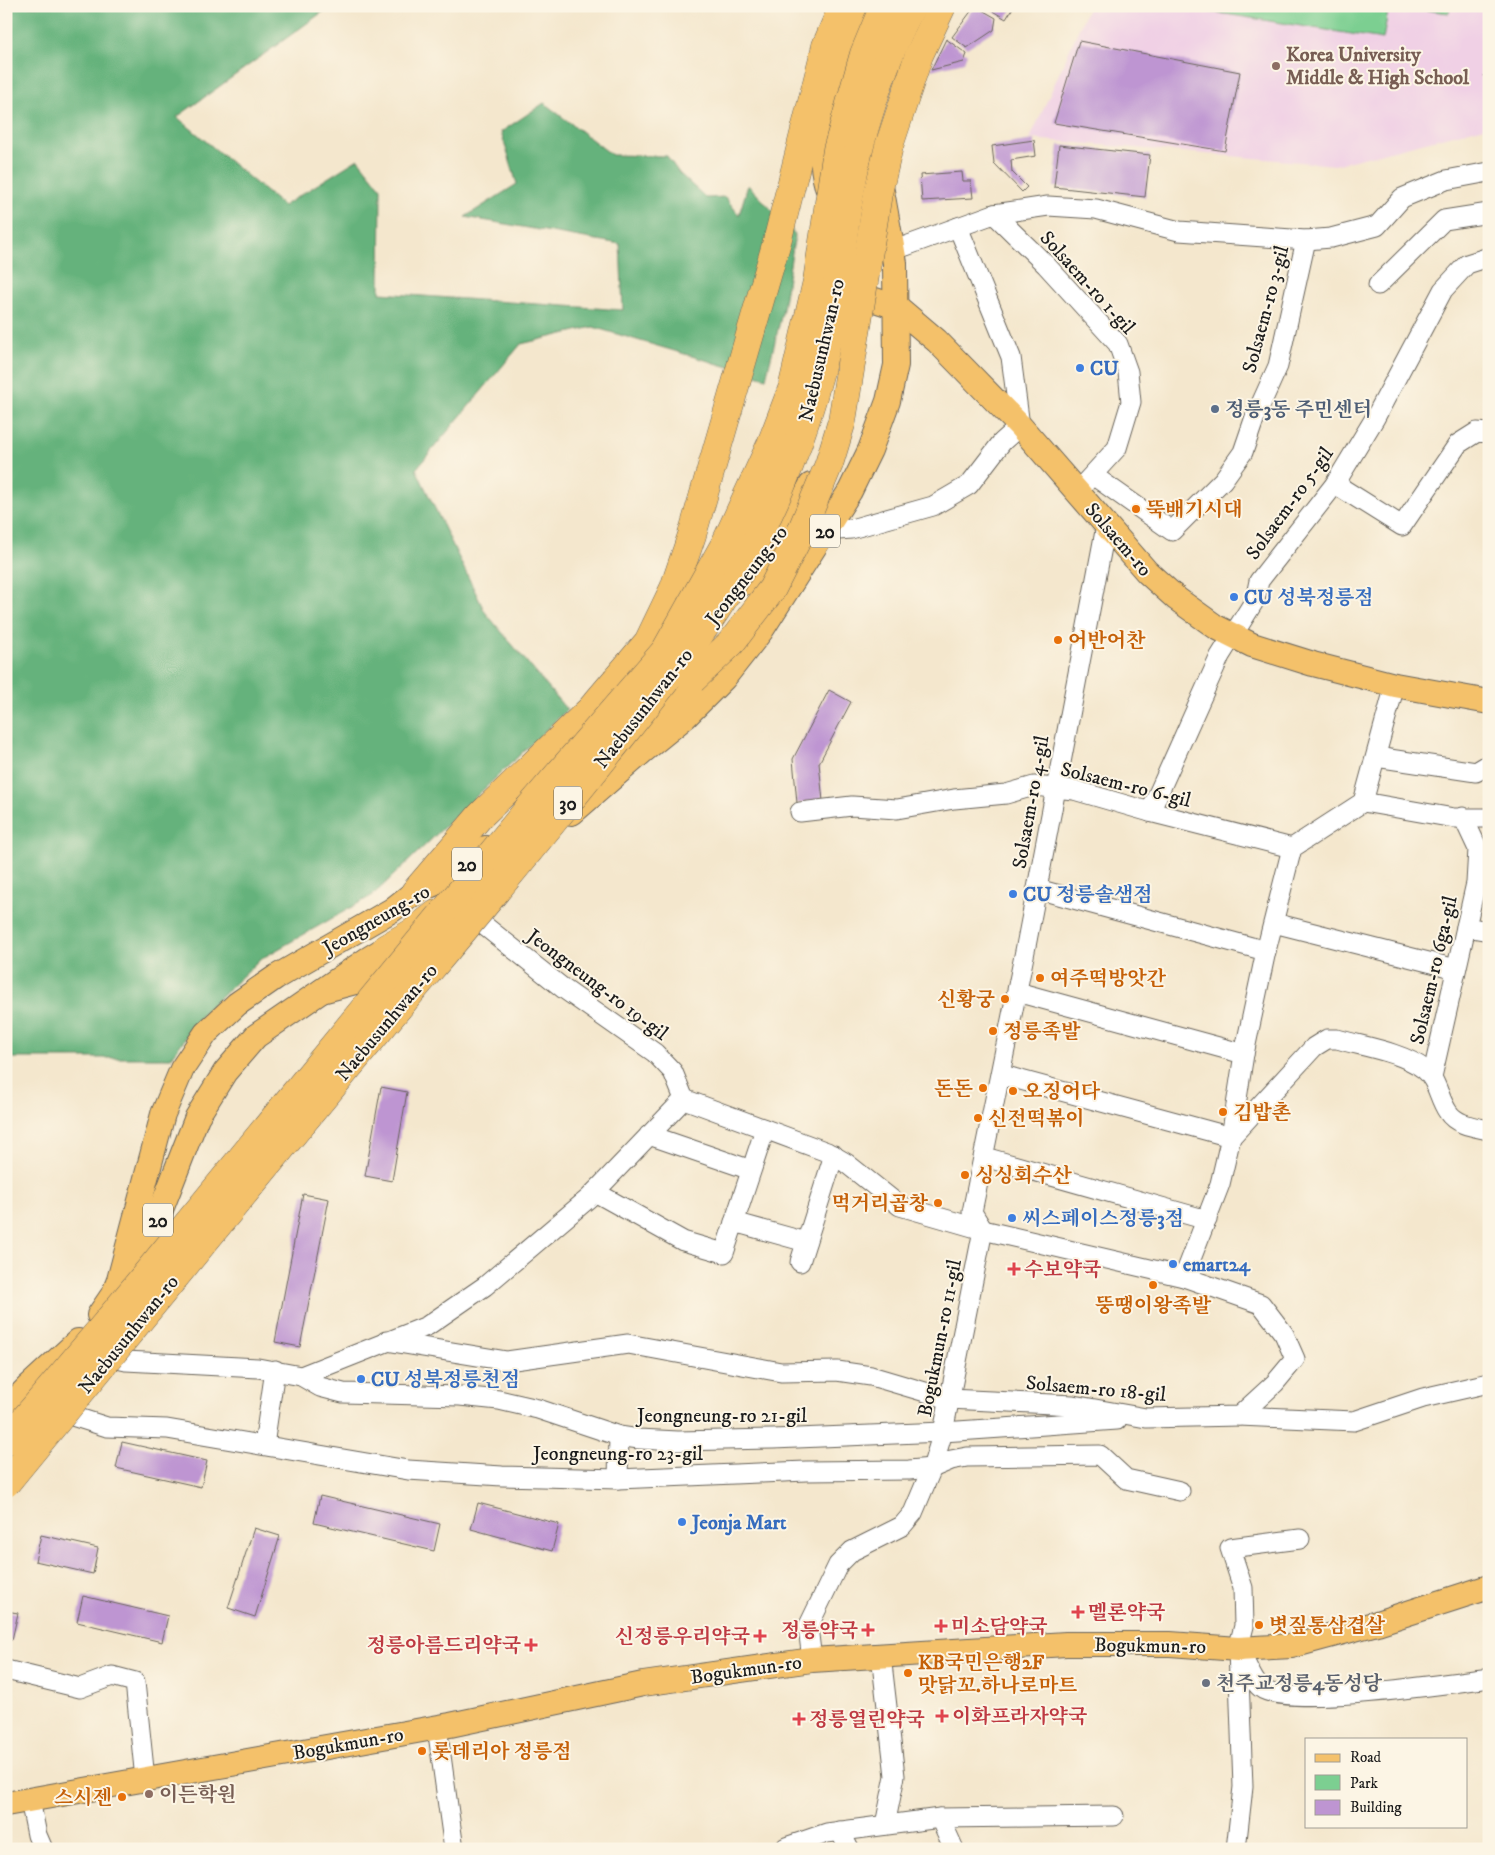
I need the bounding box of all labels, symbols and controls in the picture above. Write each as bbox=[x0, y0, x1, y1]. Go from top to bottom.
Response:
place label: Korea University Middle & High School bbox=[1286, 43, 1470, 91]
marker: Korea University Middle & High School bbox=[1270, 60, 1282, 72]
street label: Solsaem-ro 1-gil bbox=[1034, 226, 1140, 340]
street label: Solsaem-ro 3-gil bbox=[1237, 243, 1295, 376]
street label: Naebusunhwan-ro bbox=[794, 276, 851, 424]
place label: CU bbox=[1090, 357, 1119, 382]
marker: CU bbox=[1074, 362, 1086, 374]
place label: 정릉3동 주민센터 bbox=[1225, 398, 1372, 423]
marker: 정릉3동 주민센터 bbox=[1209, 403, 1221, 415]
street label: Solsaem-ro 5-gil bbox=[1241, 443, 1339, 565]
street label: Solsaem-ro bbox=[1079, 498, 1157, 582]
place label: 뚝배기시대 bbox=[1146, 498, 1243, 523]
marker: 뚝배기시대 bbox=[1130, 503, 1142, 515]
road number: 20 bbox=[810, 514, 840, 548]
street label: Jeongneung-ro bbox=[699, 521, 794, 632]
place label: CU 성북정릉점 bbox=[1244, 586, 1374, 611]
marker: CU 성북정릉점 bbox=[1228, 591, 1240, 603]
place label: 어반어찬 bbox=[1068, 629, 1146, 654]
marker: 어반어찬 bbox=[1052, 634, 1064, 646]
street label: Naebusunhwan-ro bbox=[589, 644, 699, 774]
street label: Solsaem-ro 4-gil bbox=[1007, 734, 1055, 871]
street label: Solsaem-ro 6-gil bbox=[1058, 757, 1193, 814]
road number: 30 bbox=[554, 786, 582, 820]
road number: 20 bbox=[452, 848, 482, 881]
street label: Jeongneung-ro bbox=[317, 880, 435, 962]
place label: CU 정릉솔샘점 bbox=[1023, 883, 1153, 908]
marker: CU 정릉솔샘점 bbox=[1007, 888, 1019, 900]
street label: Solsaem-ro 6ga-gil bbox=[1405, 894, 1464, 1047]
street label: Jeongneung-ro 19-gil bbox=[520, 923, 673, 1046]
street label: Naebusunhwan-ro bbox=[331, 959, 444, 1087]
place label: 여주떡방앗간 bbox=[1050, 967, 1167, 992]
marker: 여주떡방앗간 bbox=[1034, 972, 1046, 984]
place label: 신황궁 bbox=[937, 988, 995, 1013]
marker: 신황궁 bbox=[999, 993, 1011, 1005]
place label: 정릉족발 bbox=[1003, 1020, 1081, 1045]
marker: 정릉족발 bbox=[987, 1025, 999, 1037]
place label: 돈돈 bbox=[934, 1077, 973, 1102]
place label: 오징어다 bbox=[1023, 1080, 1101, 1105]
marker: 돈돈 bbox=[977, 1082, 989, 1094]
marker: 오징어다 bbox=[1007, 1085, 1019, 1097]
place label: 김밥촌 bbox=[1233, 1101, 1291, 1126]
marker: 김밥촌 bbox=[1217, 1106, 1229, 1118]
place label: 신전떡볶이 bbox=[988, 1107, 1085, 1132]
marker: 신전떡볶이 bbox=[972, 1112, 984, 1124]
place label: 싱싱회수산 bbox=[975, 1164, 1072, 1189]
marker: 싱싱회수산 bbox=[959, 1169, 971, 1181]
place label: 먹거리곱창 bbox=[831, 1192, 929, 1217]
marker: 먹거리곱창 bbox=[932, 1197, 944, 1209]
road number: 20 bbox=[143, 1204, 173, 1236]
place label: 씨스페이스정릉3점 bbox=[1022, 1207, 1184, 1232]
marker: 씨스페이스정릉3점 bbox=[1006, 1212, 1018, 1224]
place label: emart24 bbox=[1183, 1253, 1251, 1278]
street label: Bogukmun-ro 11-gil bbox=[913, 1257, 968, 1419]
place label: 수보약국 bbox=[1024, 1258, 1101, 1283]
marker: emart24 bbox=[1167, 1258, 1179, 1270]
marker: 수보약국 bbox=[1008, 1263, 1020, 1275]
street label: Naebusunhwan-ro bbox=[74, 1270, 185, 1399]
marker: 뚱땡이왕족발 bbox=[1147, 1279, 1159, 1291]
place label: 뚱땡이왕족발 bbox=[1095, 1294, 1212, 1319]
place label: CU 성북정릉천점 bbox=[371, 1368, 520, 1393]
street label: Solsaem-ro 18-gil bbox=[1025, 1371, 1167, 1408]
marker: CU 성북정릉천점 bbox=[355, 1373, 367, 1385]
street label: Jeongneung-ro 21-gil bbox=[635, 1404, 807, 1429]
street label: Jeongneung-ro 23-gil bbox=[531, 1442, 703, 1467]
place label: Jeonja Mart bbox=[690, 1511, 787, 1536]
marker: Jeonja Mart bbox=[676, 1516, 688, 1528]
place label: 멜론약국 bbox=[1088, 1601, 1165, 1626]
marker: 멜론약국 bbox=[1072, 1606, 1084, 1618]
place label: 볏짚통삼겹살 bbox=[1269, 1614, 1386, 1639]
place label: 미소담약국 bbox=[951, 1615, 1048, 1640]
place label: 정릉약국 bbox=[781, 1619, 858, 1644]
marker: 볏짚통삼겹살 bbox=[1253, 1619, 1265, 1631]
marker: 미소담약국 bbox=[935, 1620, 947, 1632]
marker: 정릉약국 bbox=[862, 1624, 874, 1636]
place label: 신정릉우리약국 bbox=[615, 1625, 750, 1650]
marker: 신정릉우리약국 bbox=[754, 1630, 766, 1642]
street label: Bogukmun-ro bbox=[1094, 1633, 1206, 1660]
place label: 정릉아름드리약국 bbox=[366, 1634, 521, 1659]
marker: 정릉아름드리약국 bbox=[525, 1639, 537, 1651]
street label: Bogukmun-ro bbox=[689, 1650, 803, 1691]
place label: KB국민은행2F 맛닭꼬.하나로마트 bbox=[918, 1651, 1077, 1699]
marker: KB국민은행2F 맛닭꼬.하나로마트 bbox=[902, 1667, 914, 1679]
place label: 천주교정릉4동성당 bbox=[1216, 1672, 1383, 1697]
marker: 천주교정릉4동성당 bbox=[1200, 1677, 1212, 1689]
place label: 이화프라자약국 bbox=[952, 1705, 1087, 1730]
place label: 정릉열린약국 bbox=[809, 1708, 925, 1733]
marker: 이화프라자약국 bbox=[936, 1710, 948, 1722]
marker: 정릉열린약국 bbox=[793, 1713, 805, 1725]
street label: Bogukmun-ro bbox=[291, 1722, 406, 1767]
legend bbox=[1305, 1738, 1468, 1828]
place label: 롯데리아 정릉점 bbox=[432, 1740, 572, 1765]
marker: 롯데리아 정릉점 bbox=[416, 1745, 428, 1757]
text: Road bbox=[1350, 1748, 1382, 1767]
text: Park bbox=[1350, 1774, 1379, 1793]
place label: 이든학원 bbox=[159, 1783, 236, 1808]
place label: 스시젠 bbox=[54, 1786, 112, 1811]
marker: 이든학원 bbox=[143, 1788, 155, 1800]
marker: 스시젠 bbox=[116, 1791, 128, 1803]
text: Building bbox=[1350, 1798, 1402, 1817]

